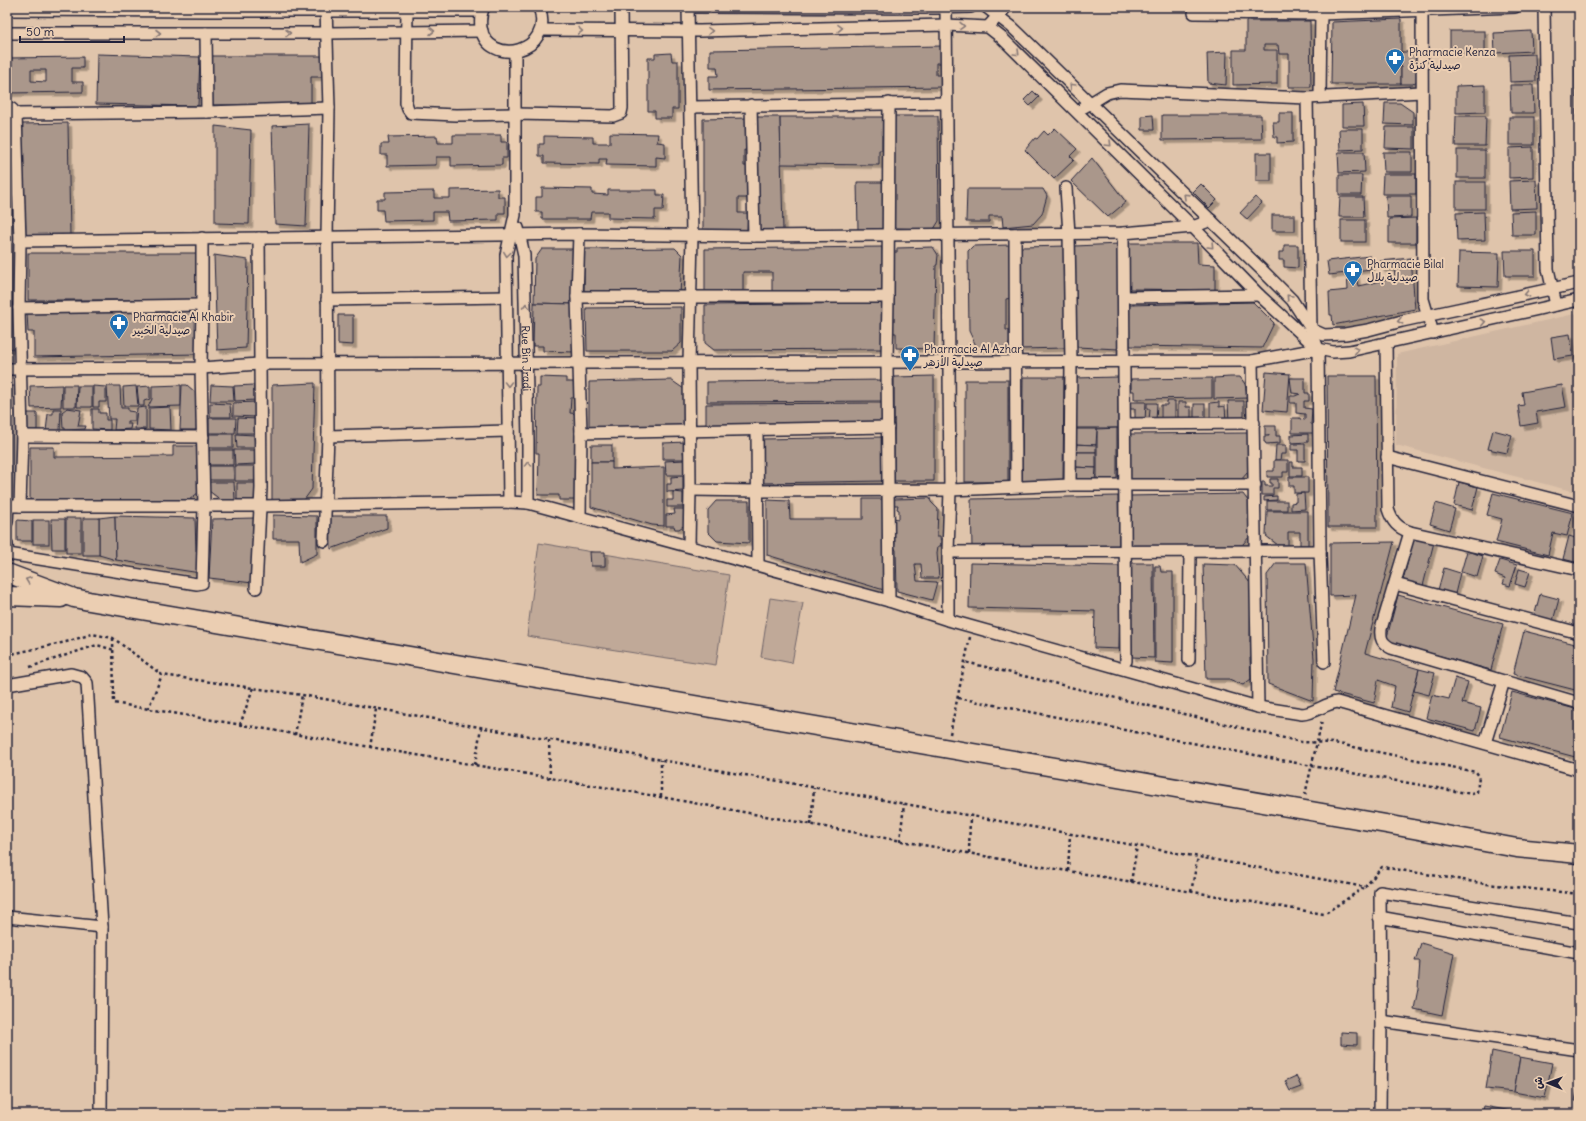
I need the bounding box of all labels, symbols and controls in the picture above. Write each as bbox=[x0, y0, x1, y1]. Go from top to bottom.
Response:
scale bar bbox=[20, 18, 124, 44]
one-way arrow bbox=[959, 22, 965, 30]
text: 50 m bbox=[26, 24, 55, 39]
one-way arrow bbox=[837, 24, 843, 32]
one-way arrow bbox=[707, 26, 713, 35]
one-way arrow bbox=[429, 27, 435, 35]
one-way arrow bbox=[577, 27, 583, 35]
one-way arrow bbox=[155, 29, 161, 37]
one-way arrow bbox=[285, 29, 291, 37]
place label: Pharmacie Kenza صيدلية كنزة bbox=[1409, 45, 1496, 72]
pharmacy icon: Pharmacie Kenza صيدلية كنزة bbox=[1384, 47, 1406, 75]
one-way arrow bbox=[1012, 48, 1020, 56]
one-way arrow bbox=[1069, 83, 1077, 91]
one-way arrow bbox=[1104, 139, 1112, 147]
one-way arrow bbox=[1183, 193, 1191, 201]
one-way arrow bbox=[1206, 241, 1214, 249]
one-way arrow bbox=[503, 251, 512, 257]
place label: Pharmacie Bilal صيدلية بلال bbox=[1367, 257, 1444, 285]
pharmacy icon: Pharmacie Bilal صيدلية بلال bbox=[1342, 259, 1364, 287]
one-way arrow bbox=[1524, 289, 1530, 298]
one-way arrow bbox=[1286, 294, 1293, 302]
one-way arrow bbox=[521, 303, 530, 309]
place label: Pharmacie Al Khabir صيدلية الخبير bbox=[132, 310, 234, 338]
pharmacy icon: Pharmacie Al Khabir صيدلية الخبير bbox=[108, 312, 130, 340]
one-way arrow bbox=[1397, 317, 1403, 325]
one-way arrow bbox=[1480, 318, 1487, 326]
street label: Rue Bin Jradi bbox=[519, 325, 534, 391]
place label: Pharmacie Al Azhar صيدلية الأزهر bbox=[923, 342, 1022, 369]
pharmacy icon: Pharmacie Al Azhar صيدلية الأزهر bbox=[899, 344, 921, 372]
one-way arrow bbox=[1353, 346, 1360, 354]
one-way arrow bbox=[504, 381, 512, 387]
one-way arrow bbox=[524, 461, 532, 467]
one-way arrow bbox=[24, 577, 31, 585]
north arrow bbox=[1528, 1063, 1568, 1103]
text: ش bbox=[1531, 1077, 1545, 1089]

